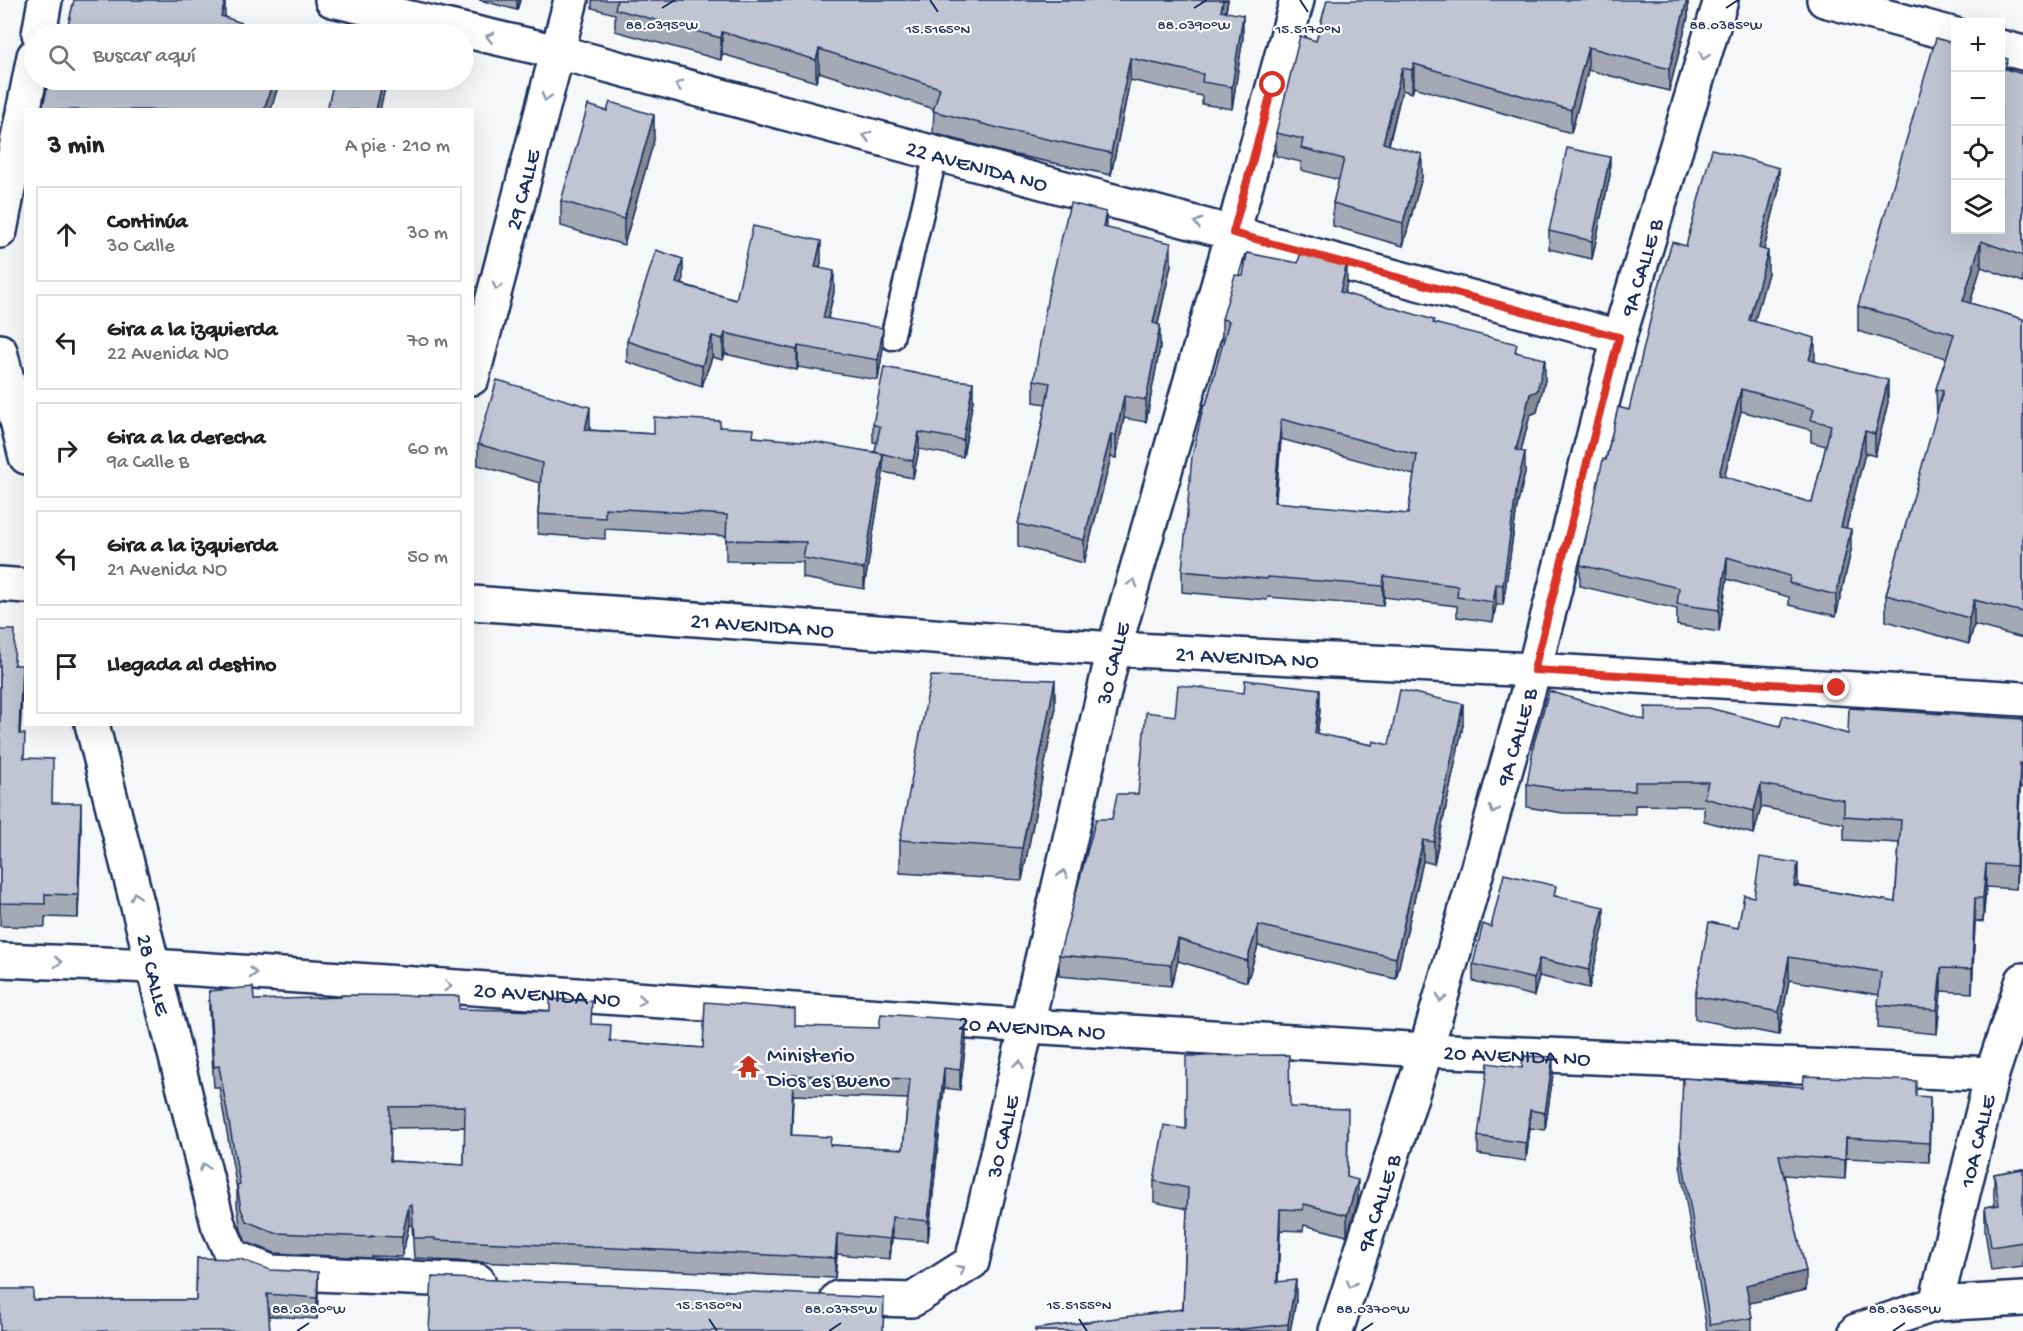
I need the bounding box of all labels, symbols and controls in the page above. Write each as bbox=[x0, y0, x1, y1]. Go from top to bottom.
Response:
text: 88.0395°W bbox=[626, 17, 698, 35]
text: 88.0390°W bbox=[1158, 17, 1231, 35]
text: 88.0385°W bbox=[1689, 17, 1763, 35]
map controls bbox=[1951, 18, 2005, 234]
button: + bbox=[1951, 18, 2005, 72]
text: 15.5165°N bbox=[905, 21, 971, 39]
text: 15.5170°N bbox=[1274, 21, 1341, 39]
search box bbox=[24, 24, 474, 90]
one-way arrow bbox=[486, 31, 496, 44]
icon: search bbox=[45, 41, 78, 74]
text: Buscar aquí bbox=[93, 44, 196, 70]
one-way arrow bbox=[1699, 50, 1711, 61]
route start bbox=[1259, 71, 1285, 97]
button: − bbox=[1951, 72, 2005, 126]
one-way arrow bbox=[674, 80, 685, 92]
one-way arrow bbox=[541, 91, 553, 102]
button: locate bbox=[1951, 126, 2005, 180]
one-way arrow bbox=[863, 130, 873, 143]
text: 3 min bbox=[48, 132, 104, 163]
text: A pie · 210 m bbox=[345, 136, 450, 159]
street label: 22 AVENIDA NO bbox=[903, 137, 1050, 200]
street label: 29 CALLE bbox=[502, 146, 549, 233]
button: layers bbox=[1951, 180, 2005, 234]
text: Continúa bbox=[107, 210, 188, 236]
street label: 9A CALLE B bbox=[1617, 216, 1671, 321]
icon: ahead bbox=[50, 218, 83, 251]
one-way arrow bbox=[1193, 218, 1203, 231]
text: 30 m bbox=[407, 223, 448, 246]
text: 30 Calle bbox=[107, 236, 175, 259]
one-way arrow bbox=[491, 281, 504, 291]
text: Gira a la izquierda bbox=[107, 318, 278, 344]
icon: left bbox=[50, 326, 83, 359]
text: 70 m bbox=[407, 331, 448, 354]
text: 22 Avenida NO bbox=[107, 344, 229, 367]
text: Gira a la derecha bbox=[107, 426, 265, 452]
icon: right bbox=[50, 434, 83, 467]
text: 60 m bbox=[408, 439, 448, 462]
text: 9a Calle B bbox=[107, 452, 189, 475]
text: Gira a la izquierda bbox=[107, 534, 278, 560]
icon: left bbox=[50, 542, 83, 575]
text: 50 m bbox=[407, 547, 448, 570]
text: 21 Avenida NO bbox=[107, 560, 227, 583]
one-way arrow bbox=[1126, 578, 1138, 589]
street label: 21 AVENIDA NO bbox=[689, 610, 835, 646]
street label: 30 CALLE bbox=[1092, 619, 1138, 709]
street label: 21 AVENIDA NO bbox=[1175, 643, 1319, 676]
icon: arrive bbox=[50, 650, 83, 683]
text: Llegada al destino bbox=[107, 653, 277, 679]
route end bbox=[1823, 674, 1849, 700]
street label: 9A CALLE B bbox=[1492, 685, 1545, 790]
one-way arrow bbox=[1489, 804, 1501, 815]
one-way arrow bbox=[1055, 869, 1068, 879]
one-way arrow bbox=[130, 892, 143, 902]
street label: 28 CALLE bbox=[128, 932, 174, 1020]
one-way arrow bbox=[54, 956, 63, 968]
one-way arrow bbox=[249, 966, 258, 979]
street label: 20 AVENIDA NO bbox=[472, 979, 621, 1015]
one-way arrow bbox=[443, 980, 452, 993]
one-way arrow bbox=[1436, 992, 1448, 1003]
one-way arrow bbox=[638, 993, 647, 1006]
street label: 20 AVENIDA NO bbox=[957, 1012, 1106, 1048]
street label: 20 AVENIDA NO bbox=[1443, 1042, 1591, 1074]
place label: Ministerio Dios es Bueno bbox=[765, 1044, 890, 1095]
temple icon: Ministerio Dios es Bueno bbox=[736, 1053, 762, 1079]
one-way arrow bbox=[1012, 1059, 1025, 1069]
street label: 30 CALLE bbox=[983, 1092, 1027, 1182]
street label: 10A CALLE bbox=[1956, 1092, 2004, 1192]
street label: 9A CALLE B bbox=[1353, 1151, 1409, 1256]
one-way arrow bbox=[198, 1162, 211, 1172]
one-way arrow bbox=[955, 1264, 965, 1276]
one-way arrow bbox=[1346, 1278, 1359, 1289]
text: 15.5150°N bbox=[675, 1297, 742, 1315]
text: 15.5155°N bbox=[1046, 1297, 1112, 1315]
text: 88.0380°W bbox=[272, 1301, 346, 1319]
text: 88.0375°W bbox=[805, 1301, 878, 1319]
text: 88.0370°W bbox=[1336, 1301, 1410, 1319]
text: 88.0365°W bbox=[1869, 1301, 1941, 1319]

